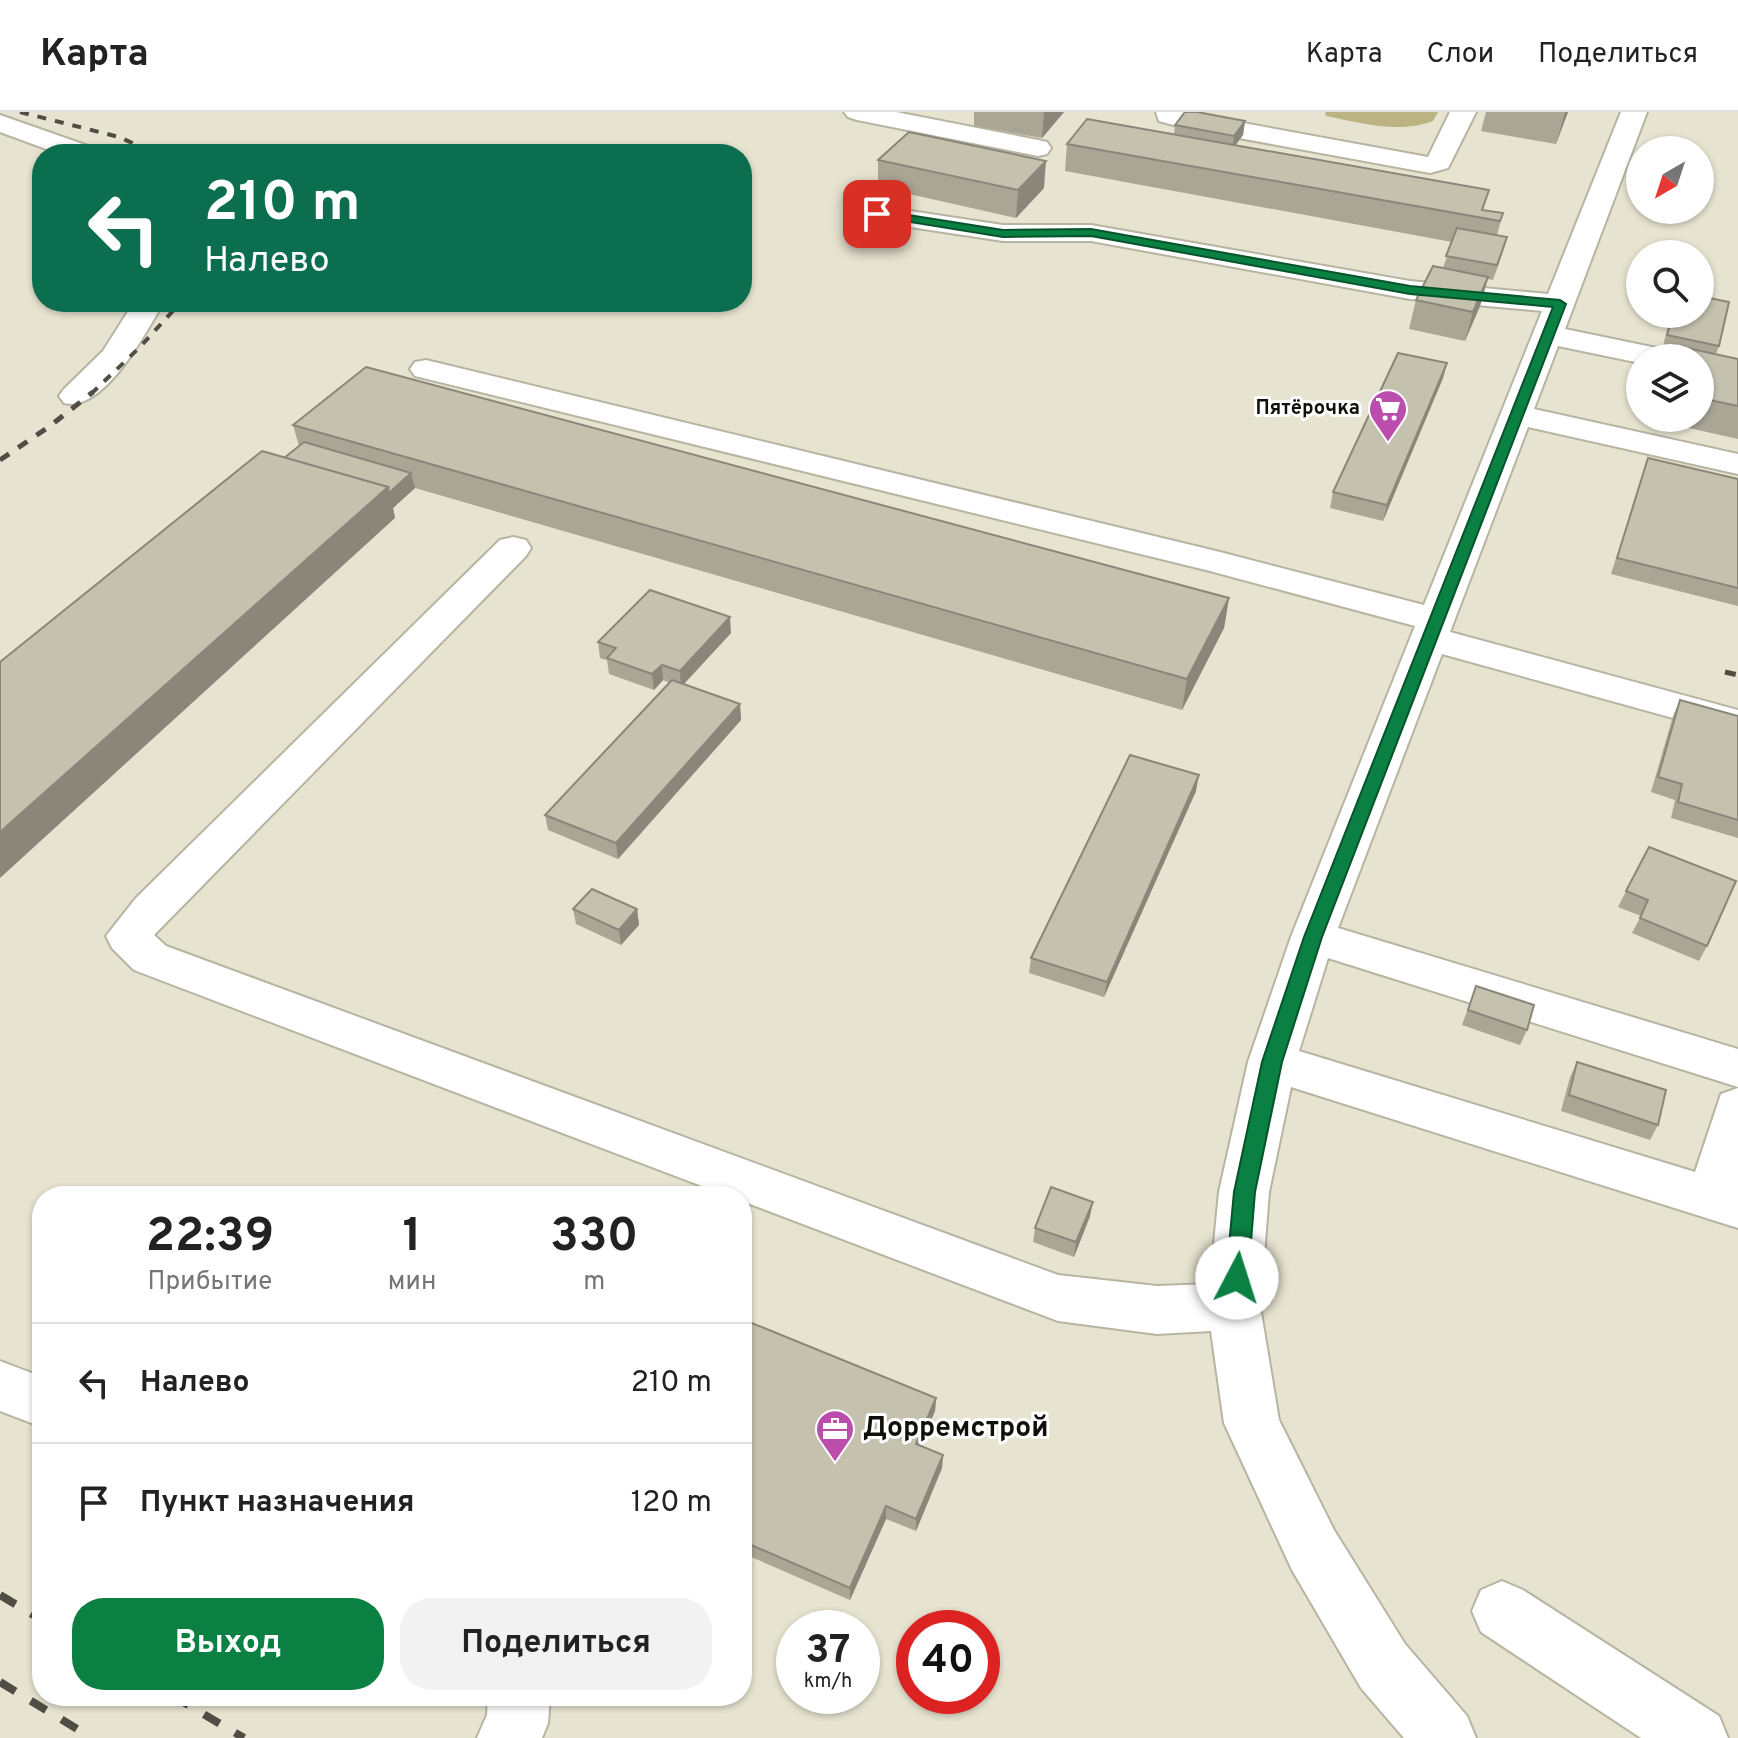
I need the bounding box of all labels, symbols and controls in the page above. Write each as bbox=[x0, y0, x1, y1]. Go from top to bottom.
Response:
text: Карта bbox=[40, 31, 149, 80]
text: Карта bbox=[1306, 37, 1382, 73]
text: Слои bbox=[1426, 37, 1494, 73]
text: Поделиться bbox=[1538, 37, 1698, 73]
north arrow bbox=[1626, 136, 1714, 224]
map controls bbox=[1626, 136, 1714, 432]
text: 210 m bbox=[204, 170, 361, 240]
icon: left bbox=[72, 176, 176, 280]
pin bbox=[843, 180, 911, 248]
icon: arrive bbox=[855, 192, 899, 236]
text: Налево bbox=[204, 239, 330, 285]
button: search bbox=[1626, 240, 1714, 328]
button: layers bbox=[1626, 344, 1714, 432]
supermarket icon: Пятёрочка bbox=[1367, 388, 1409, 443]
place label: Пятёрочка bbox=[1255, 396, 1360, 422]
text: 22:39 bbox=[146, 1208, 274, 1268]
text: 1 bbox=[403, 1208, 422, 1268]
text: 330 bbox=[550, 1208, 638, 1268]
position arrow bbox=[1195, 1236, 1279, 1320]
text: Прибытие bbox=[148, 1266, 272, 1299]
text: мин bbox=[388, 1266, 436, 1299]
text: m bbox=[583, 1266, 605, 1299]
icon: left bbox=[72, 1361, 116, 1405]
text: Налево bbox=[140, 1365, 249, 1402]
text: 210 m bbox=[631, 1365, 712, 1402]
office icon: Дорремстрой bbox=[814, 1408, 856, 1463]
place label: Дорремстрой bbox=[863, 1411, 1048, 1447]
icon: arrive bbox=[72, 1481, 116, 1525]
text: Пункт назначения bbox=[140, 1485, 414, 1522]
text: 120 m bbox=[631, 1485, 712, 1522]
button: Выход bbox=[72, 1598, 384, 1690]
button: Поделиться bbox=[400, 1598, 712, 1690]
speed limit sign: 40 bbox=[896, 1610, 1000, 1714]
text: 37 bbox=[806, 1627, 850, 1677]
text: km/h bbox=[804, 1669, 852, 1695]

